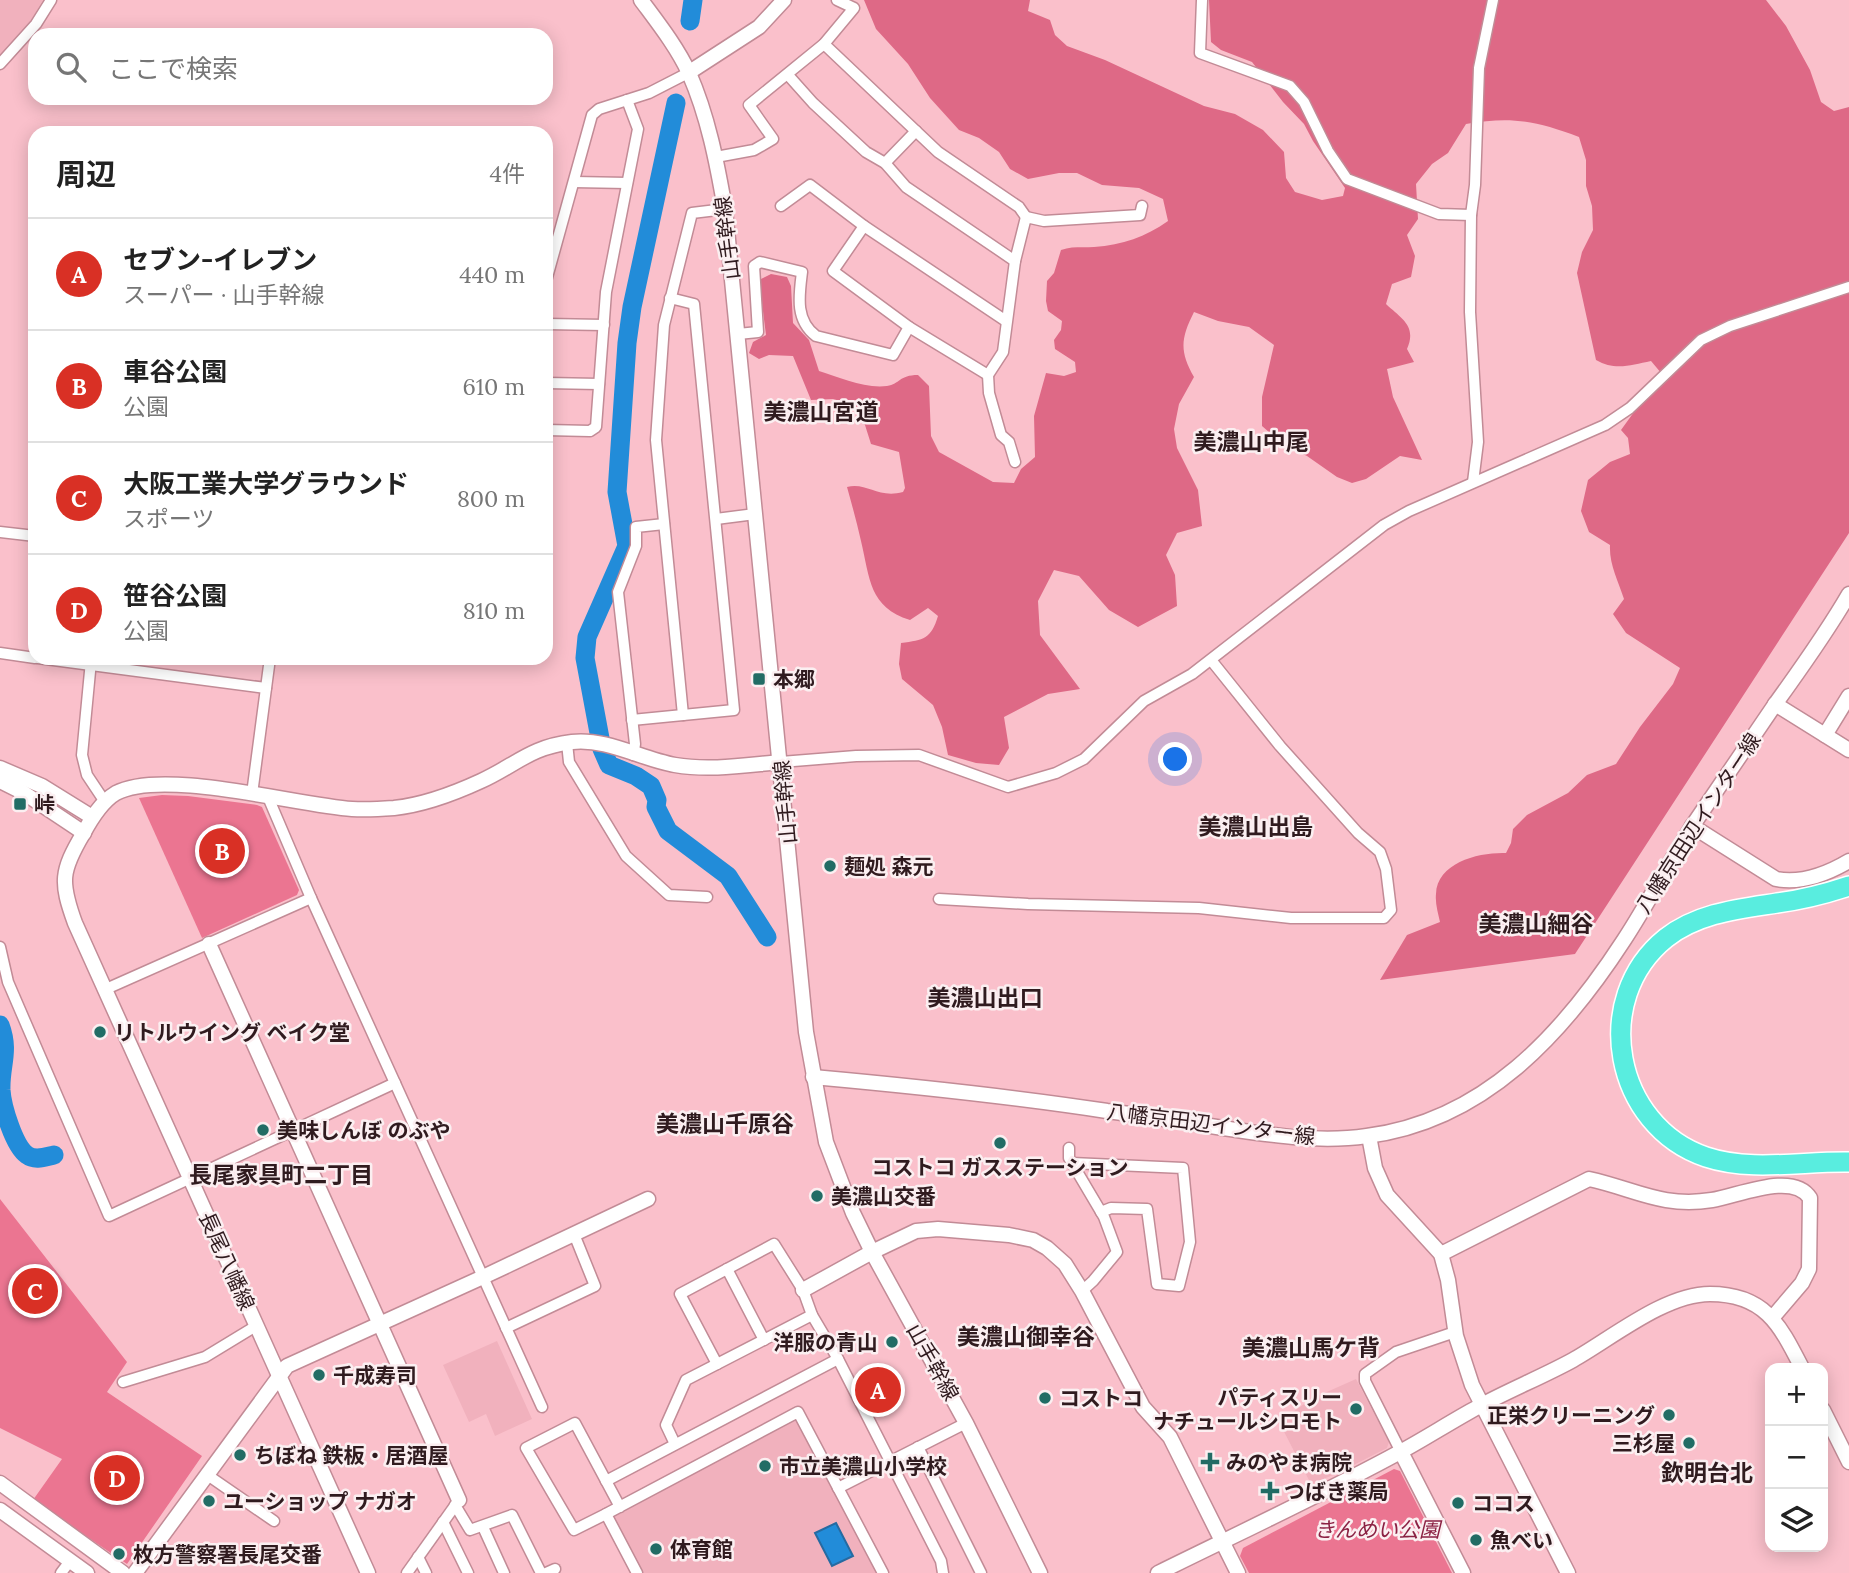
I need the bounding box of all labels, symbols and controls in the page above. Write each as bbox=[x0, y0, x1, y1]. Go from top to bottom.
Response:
search box bbox=[28, 28, 553, 105]
icon: search bbox=[52, 48, 90, 86]
text: ここで検索 bbox=[108, 52, 238, 85]
text: 周辺 bbox=[56, 155, 116, 193]
text: 4件 bbox=[490, 159, 525, 188]
street label: 山手幹線 bbox=[708, 195, 746, 281]
text: セブン-イレブン bbox=[123, 243, 317, 276]
text: A bbox=[71, 260, 87, 289]
text: 440 m bbox=[459, 260, 525, 289]
text: スーパー · 山手幹線 bbox=[123, 280, 325, 309]
text: 車谷公園 bbox=[123, 355, 227, 388]
text: B bbox=[71, 372, 87, 401]
text: 610 m bbox=[462, 372, 525, 401]
text: 公園 bbox=[123, 392, 169, 421]
district label: 美濃山宮道 bbox=[764, 397, 879, 426]
district label: 美濃山中尾 bbox=[1194, 427, 1309, 456]
text: 大阪工業大学グラウンド bbox=[123, 467, 409, 500]
text: C bbox=[71, 484, 87, 513]
text: 800 m bbox=[457, 484, 525, 513]
text: スポーツ bbox=[123, 504, 215, 533]
text: 笹谷公園 bbox=[123, 579, 227, 612]
text: D bbox=[70, 596, 88, 625]
text: 810 m bbox=[463, 596, 525, 625]
text: 公園 bbox=[123, 616, 169, 645]
place label: 本郷 bbox=[773, 666, 815, 693]
marker: 本郷 bbox=[751, 671, 767, 687]
street label: 八幡京田辺インター線 bbox=[1629, 728, 1767, 918]
your location bbox=[1158, 742, 1192, 776]
street label: 山手幹線 bbox=[768, 759, 802, 845]
place label: 峠 bbox=[34, 791, 55, 818]
marker: 峠 bbox=[12, 796, 28, 812]
district label: 美濃山出島 bbox=[1199, 812, 1314, 841]
pin: B bbox=[199, 825, 245, 877]
place label: 麺処 森元 bbox=[844, 853, 934, 880]
marker: 麺処 森元 bbox=[822, 858, 838, 874]
district label: 美濃山細谷 bbox=[1479, 909, 1594, 938]
district label: 美濃山出口 bbox=[928, 983, 1043, 1012]
place label: リトルウイング ベイク堂 bbox=[114, 1019, 350, 1046]
marker: リトルウイング ベイク堂 bbox=[92, 1024, 108, 1040]
street label: 八幡京田辺インター線 bbox=[1105, 1098, 1317, 1150]
district label: 美濃山千原谷 bbox=[656, 1109, 794, 1138]
place label: 美味しんぼ のぶや bbox=[277, 1117, 451, 1144]
marker: 美味しんぼ のぶや bbox=[255, 1122, 271, 1138]
marker: コストコ ガスステーション bbox=[992, 1135, 1008, 1151]
place label: コストコ ガスステーション bbox=[871, 1154, 1129, 1181]
district label: 長尾家具町二丁目 bbox=[189, 1160, 373, 1189]
place label: 美濃山交番 bbox=[831, 1183, 936, 1210]
marker: 美濃山交番 bbox=[809, 1188, 825, 1204]
street label: 長尾八幡線 bbox=[193, 1208, 261, 1314]
pin: C bbox=[12, 1265, 58, 1317]
street label: 山手幹線 bbox=[901, 1319, 965, 1405]
district label: 美濃山御幸谷 bbox=[957, 1322, 1095, 1351]
place label: 洋服の青山 bbox=[773, 1329, 878, 1356]
district label: 美濃山馬ケ背 bbox=[1242, 1333, 1380, 1362]
marker: 洋服の青山 bbox=[884, 1334, 900, 1350]
place label: 千成寿司 bbox=[333, 1362, 417, 1389]
map controls bbox=[1765, 1363, 1828, 1552]
button: + bbox=[1765, 1363, 1828, 1426]
pin: A bbox=[855, 1364, 901, 1416]
marker: 千成寿司 bbox=[311, 1367, 327, 1383]
place label: パティスリー ナチュールシロモト bbox=[1153, 1384, 1342, 1435]
place label: コストコ bbox=[1059, 1385, 1143, 1412]
marker: コストコ bbox=[1037, 1390, 1053, 1406]
marker: パティスリー ナチュールシロモト bbox=[1348, 1401, 1364, 1417]
place label: 正栄クリーニング bbox=[1487, 1402, 1655, 1429]
marker: 正栄クリーニング bbox=[1661, 1407, 1677, 1423]
button: − bbox=[1765, 1426, 1828, 1489]
place label: 三杉屋 bbox=[1612, 1430, 1675, 1457]
marker: 三杉屋 bbox=[1681, 1435, 1697, 1451]
place label: ちぼね 鉄板・居酒屋 bbox=[254, 1442, 449, 1469]
marker: ちぼね 鉄板・居酒屋 bbox=[232, 1447, 248, 1463]
place label: みのやま病院 bbox=[1226, 1449, 1352, 1476]
pin: D bbox=[94, 1452, 140, 1504]
marker: みのやま病院 bbox=[1200, 1452, 1220, 1472]
place label: 市立美濃山小学校 bbox=[779, 1453, 947, 1480]
marker: 市立美濃山小学校 bbox=[757, 1458, 773, 1474]
district label: 欽明台北 bbox=[1661, 1458, 1753, 1487]
place label: つばき薬局 bbox=[1284, 1478, 1389, 1505]
marker: つばき薬局 bbox=[1262, 1483, 1278, 1499]
place label: ユーショップ ナガオ bbox=[223, 1488, 417, 1515]
button: layers bbox=[1765, 1489, 1828, 1552]
place label: ココス bbox=[1472, 1490, 1535, 1517]
marker: ユーショップ ナガオ bbox=[201, 1493, 217, 1509]
marker: ココス bbox=[1450, 1495, 1466, 1511]
park label: きんめい公園 bbox=[1314, 1516, 1443, 1543]
place label: 魚べい bbox=[1490, 1527, 1553, 1554]
marker: 魚べい bbox=[1468, 1532, 1484, 1548]
place label: 体育館 bbox=[670, 1536, 733, 1563]
place label: 枚方警察署長尾交番 bbox=[133, 1541, 322, 1568]
marker: 体育館 bbox=[648, 1541, 664, 1557]
marker: 枚方警察署長尾交番 bbox=[111, 1546, 127, 1562]

